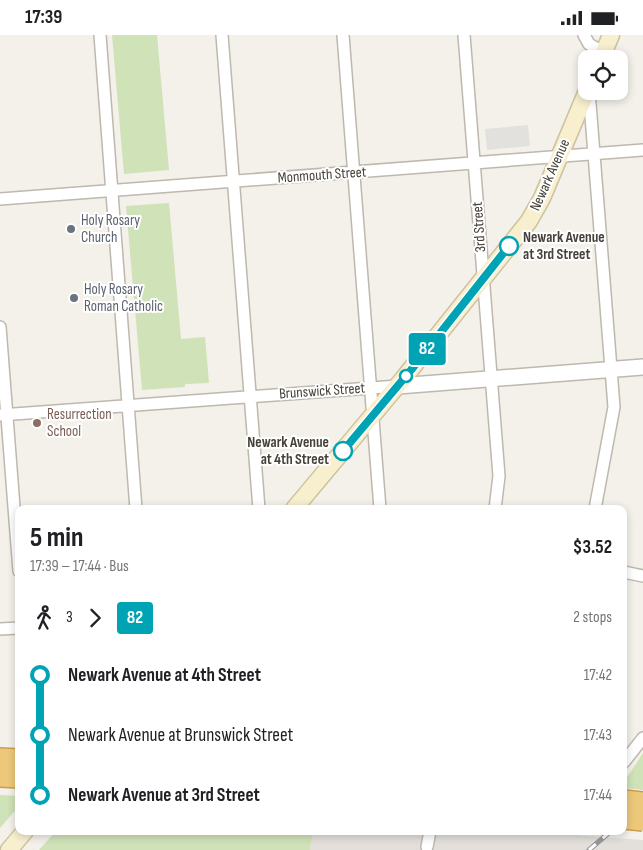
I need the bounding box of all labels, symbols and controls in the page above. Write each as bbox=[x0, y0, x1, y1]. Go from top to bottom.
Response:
text: 17:39 bbox=[25, 6, 62, 29]
map controls bbox=[578, 50, 628, 100]
button: locate bbox=[578, 50, 628, 100]
street label: Newark Avenue bbox=[526, 136, 574, 214]
street label: Monmouth Street bbox=[277, 162, 367, 188]
street label: 3rd Street bbox=[468, 201, 490, 253]
place label: Holy Rosary Church bbox=[81, 211, 140, 247]
marker: Holy Rosary Church bbox=[65, 223, 77, 235]
place label: Newark Avenue at 3rd Street bbox=[523, 228, 605, 264]
marker: Newark Avenue at 3rd Street bbox=[499, 236, 519, 256]
place label: Holy Rosary Roman Catholic bbox=[84, 280, 163, 316]
marker: Holy Rosary Roman Catholic bbox=[68, 292, 80, 304]
line badge: 82 bbox=[404, 333, 450, 365]
text: 82 bbox=[419, 338, 435, 359]
unlabelled marker bbox=[399, 369, 413, 383]
street label: Brunswick Street bbox=[278, 378, 366, 403]
place label: Resurrection School bbox=[47, 405, 112, 441]
marker: Resurrection School bbox=[31, 417, 43, 429]
place label: Newark Avenue at 4th Street bbox=[247, 433, 329, 469]
marker: Newark Avenue at 4th Street bbox=[333, 441, 353, 461]
text: 5 min bbox=[30, 521, 83, 554]
text: $3.52 bbox=[573, 536, 612, 559]
text: 17:39 – 17:44 · Bus bbox=[30, 557, 129, 576]
icon: walk bbox=[30, 604, 58, 632]
icon: forward bbox=[81, 604, 109, 632]
text: 82 bbox=[127, 607, 143, 628]
text: 3 bbox=[66, 608, 73, 627]
text: 2 stops bbox=[573, 608, 612, 627]
text: Newark Avenue at 4th Street bbox=[68, 664, 261, 687]
text: 17:42 bbox=[584, 666, 612, 685]
text: Newark Avenue at Brunswick Street bbox=[68, 724, 293, 747]
text: 17:43 bbox=[584, 726, 612, 745]
text: Newark Avenue at 3rd Street bbox=[68, 784, 260, 807]
text: 17:44 bbox=[584, 786, 612, 805]

